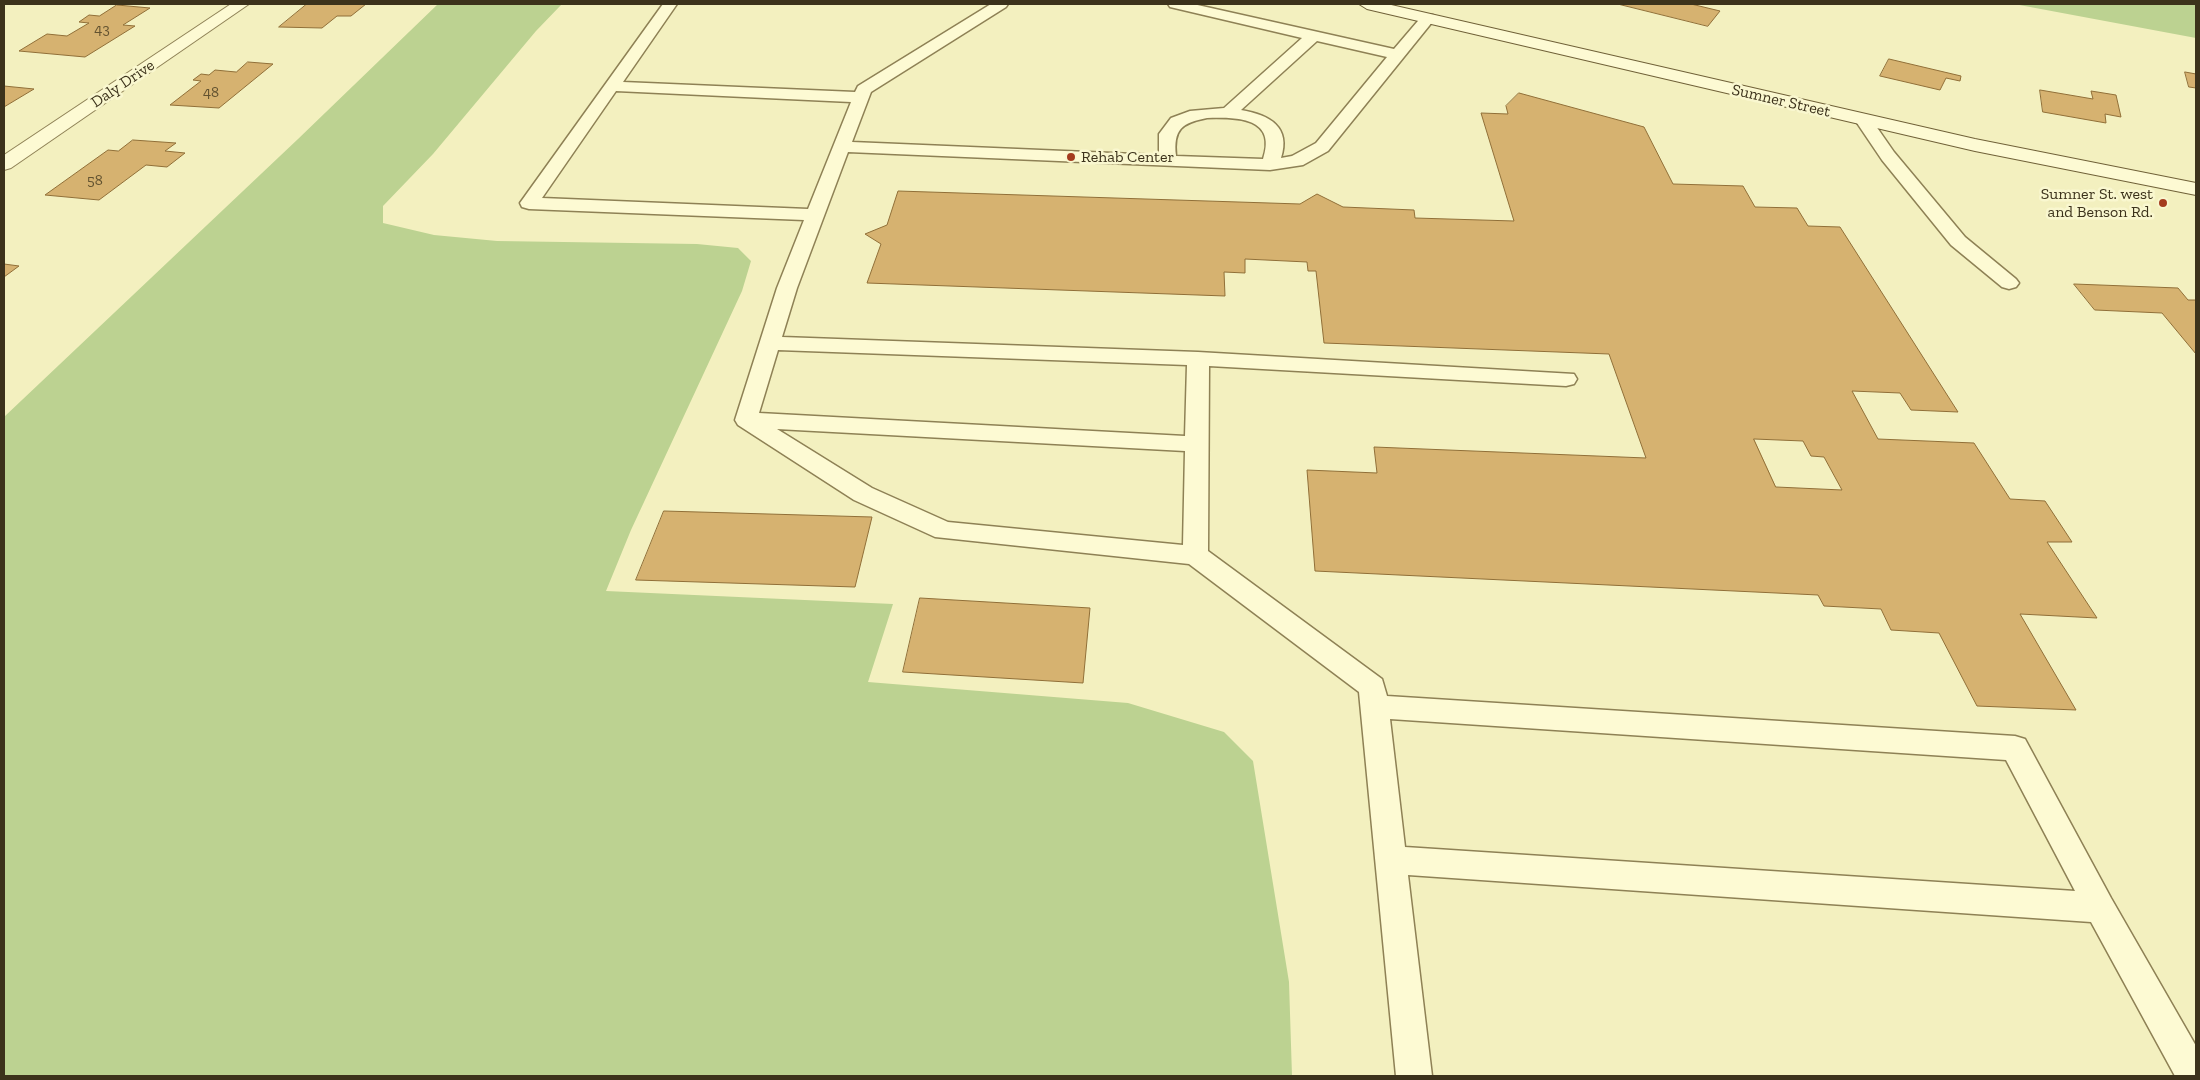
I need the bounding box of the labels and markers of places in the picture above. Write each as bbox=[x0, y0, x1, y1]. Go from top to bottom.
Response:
place label: Rehab Center bbox=[1081, 147, 1174, 167]
marker: Rehab Center bbox=[1065, 151, 1077, 163]
place label: Sumner St. west and Benson Rd. bbox=[2041, 184, 2153, 222]
marker: Sumner St. west and Benson Rd. bbox=[2157, 197, 2169, 209]

